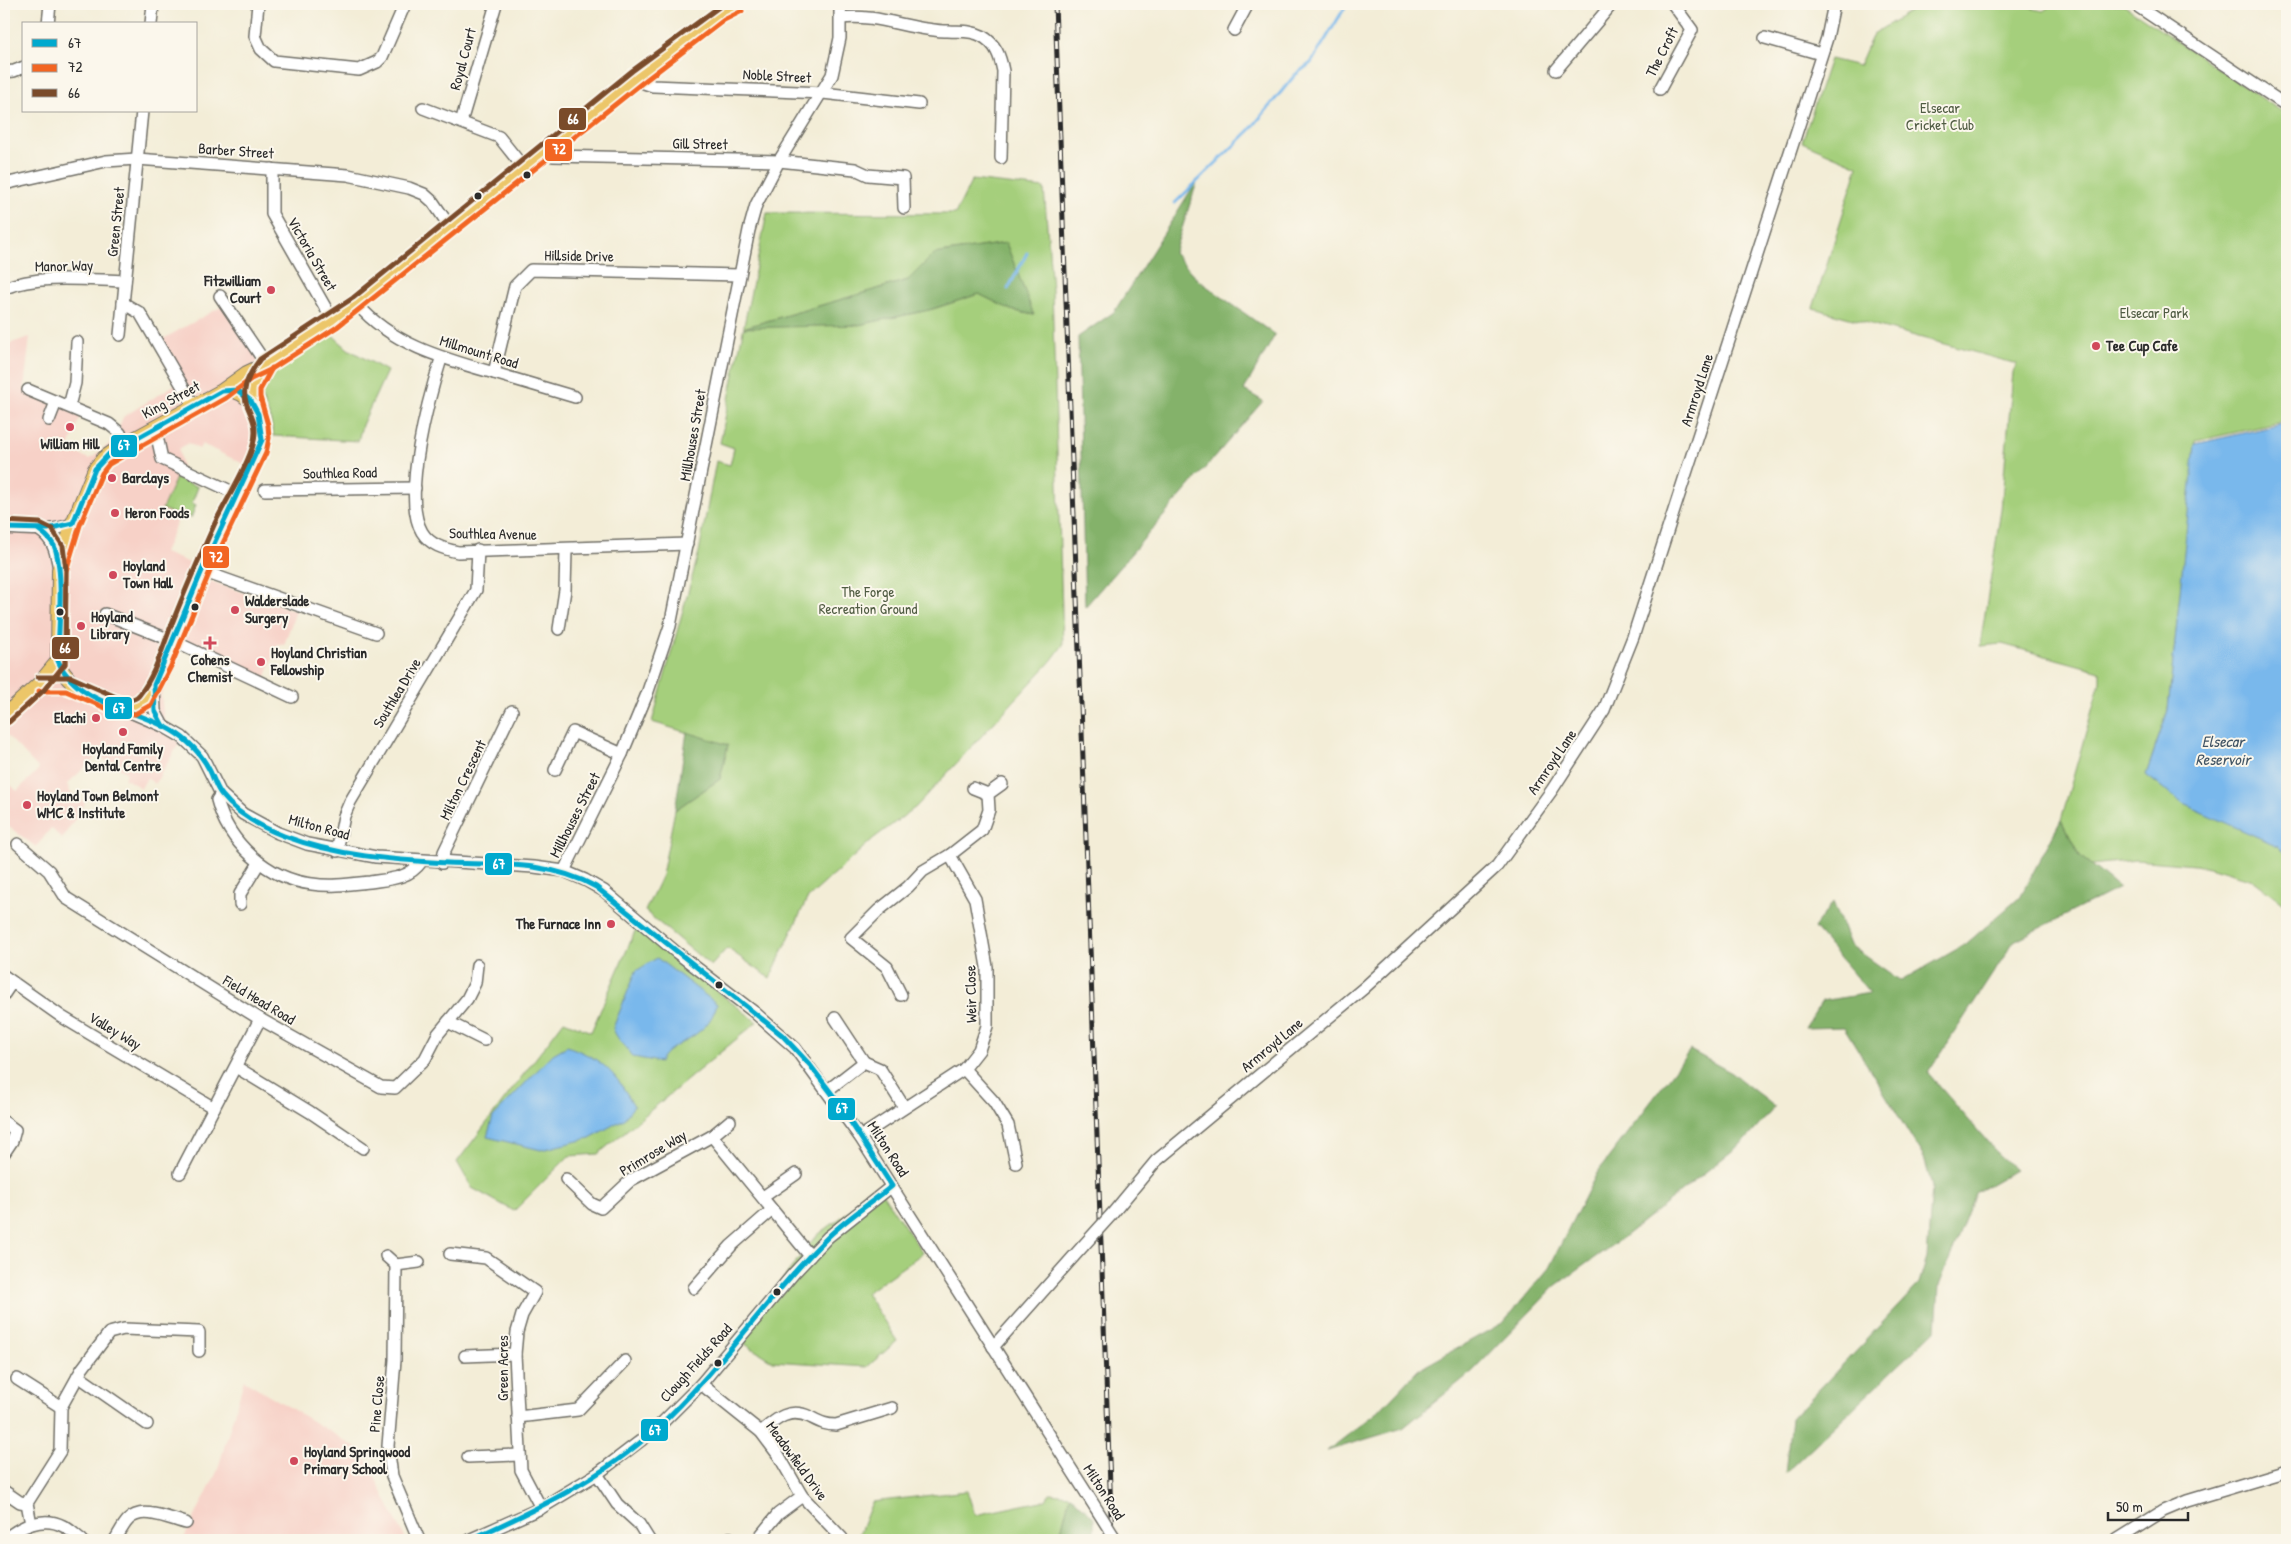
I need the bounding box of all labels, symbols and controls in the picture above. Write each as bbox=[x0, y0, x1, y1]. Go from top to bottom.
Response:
legend bbox=[22, 22, 198, 112]
street label: The Croft bbox=[1640, 23, 1683, 80]
street label: Royal Court bbox=[444, 25, 481, 92]
text: 67 bbox=[68, 32, 81, 53]
text: 72 bbox=[68, 56, 82, 77]
street label: Noble Street bbox=[742, 63, 813, 88]
text: 66 bbox=[68, 82, 80, 103]
park label: Elsecar Cricket Club bbox=[1906, 97, 1974, 135]
line badge: 66 bbox=[558, 107, 587, 131]
text: 66 bbox=[567, 109, 579, 128]
street label: Gill Street bbox=[672, 133, 729, 154]
street label: Barber Street bbox=[198, 137, 275, 164]
line badge: 72 bbox=[544, 138, 573, 162]
text: 72 bbox=[551, 139, 566, 158]
unlabelled marker bbox=[522, 170, 532, 180]
street label: Green Street bbox=[101, 185, 130, 258]
unlabelled marker bbox=[473, 191, 483, 201]
street label: Victoria Street bbox=[283, 213, 342, 295]
street label: Hillside Drive bbox=[544, 244, 614, 267]
street label: Manor Way bbox=[35, 254, 93, 277]
place label: Fitzwilliam Court bbox=[203, 270, 262, 308]
marker: Fitzwilliam Court bbox=[265, 284, 277, 296]
park label: Elsecar Park bbox=[2120, 302, 2188, 323]
street label: Millmount Road bbox=[437, 330, 521, 373]
place label: Tee Cup Cafe bbox=[2105, 335, 2178, 357]
marker: Tee Cup Cafe bbox=[2090, 340, 2102, 352]
street label: Armroyd Lane bbox=[1675, 351, 1718, 429]
street label: King Street bbox=[138, 375, 204, 424]
street label: Millhouses Street bbox=[674, 386, 711, 483]
marker: William Hill bbox=[64, 421, 76, 433]
place label: William Hill bbox=[41, 433, 100, 454]
line badge: 67 bbox=[110, 434, 138, 458]
text: 67 bbox=[118, 435, 130, 454]
street label: Southlea Road bbox=[303, 461, 377, 484]
place label: Barclays bbox=[122, 467, 169, 489]
marker: Barclays bbox=[106, 472, 118, 484]
place label: Heron Foods bbox=[125, 502, 190, 523]
marker: Heron Foods bbox=[109, 507, 121, 519]
street label: Southlea Avenue bbox=[449, 522, 537, 545]
line badge: 72 bbox=[202, 545, 230, 569]
text: 72 bbox=[208, 547, 223, 566]
place label: Hoyland Town Hall bbox=[122, 555, 173, 593]
marker: Hoyland Town Hall bbox=[107, 569, 119, 581]
park label: The Forge Recreation Ground bbox=[819, 581, 917, 619]
place label: Walderslade Surgery bbox=[245, 590, 309, 629]
unlabelled marker bbox=[190, 602, 200, 612]
marker: Walderslade Surgery bbox=[229, 604, 241, 616]
place label: Hoyland Library bbox=[91, 606, 133, 645]
unlabelled marker bbox=[55, 607, 65, 617]
marker: Hoyland Library bbox=[75, 620, 87, 632]
line badge: 66 bbox=[51, 636, 80, 660]
marker: Cohens Chemist bbox=[204, 637, 216, 649]
text: 66 bbox=[59, 638, 71, 657]
place label: Hoyland Christian Fellowship bbox=[270, 642, 367, 681]
place label: Cohens Chemist bbox=[188, 649, 233, 687]
street label: Southlea Drive bbox=[368, 654, 426, 732]
marker: Hoyland Christian Fellowship bbox=[255, 656, 267, 668]
line badge: 67 bbox=[104, 696, 133, 720]
text: 67 bbox=[113, 698, 125, 717]
place label: Elachi bbox=[54, 707, 86, 728]
marker: Elachi bbox=[90, 712, 102, 724]
street label: Armroyd Lane bbox=[1522, 725, 1581, 799]
marker: Hoyland Family Dental Centre bbox=[117, 726, 129, 738]
water label: Elsecar Reservoir bbox=[2196, 730, 2252, 770]
street label: Milton Crescent bbox=[434, 735, 491, 824]
place label: Hoyland Family Dental Centre bbox=[83, 738, 164, 776]
street label: Millhouses Street bbox=[544, 768, 605, 861]
place label: Hoyland Town Belmont WMC & Institute bbox=[37, 785, 159, 823]
marker: Hoyland Town Belmont WMC & Institute bbox=[21, 799, 33, 811]
street label: Milton Road bbox=[286, 808, 352, 845]
line badge: 67 bbox=[484, 852, 513, 876]
text: 67 bbox=[493, 854, 505, 873]
place label: The Furnace Inn bbox=[515, 913, 601, 934]
marker: The Furnace Inn bbox=[605, 918, 617, 930]
street label: Weir Close bbox=[959, 965, 982, 1023]
street label: Field Head Road bbox=[218, 969, 300, 1030]
unlabelled marker bbox=[714, 980, 724, 990]
street label: Valley Way bbox=[85, 1007, 146, 1055]
street label: Armroyd Lane bbox=[1236, 1012, 1307, 1077]
line badge: 67 bbox=[827, 1097, 856, 1121]
text: 67 bbox=[836, 1098, 848, 1117]
street label: Milton Road bbox=[863, 1117, 914, 1181]
street label: Primrose Way bbox=[615, 1124, 690, 1181]
unlabelled marker bbox=[772, 1287, 782, 1297]
street label: Clough Fields Road bbox=[655, 1319, 737, 1407]
street label: Green Acres bbox=[492, 1335, 513, 1401]
unlabelled marker bbox=[713, 1358, 723, 1368]
street label: Pine Close bbox=[364, 1375, 389, 1433]
street label: Meadowfield Drive bbox=[762, 1417, 833, 1505]
line badge: 67 bbox=[640, 1418, 669, 1442]
text: 67 bbox=[649, 1420, 661, 1439]
place label: Hoyland Springwood Primary School bbox=[304, 1441, 410, 1480]
marker: Hoyland Springwood Primary School bbox=[288, 1455, 300, 1467]
street label: Milton Road bbox=[1079, 1460, 1130, 1524]
scale bar bbox=[2108, 1489, 2188, 1521]
text: 50 m bbox=[2116, 1496, 2143, 1517]

